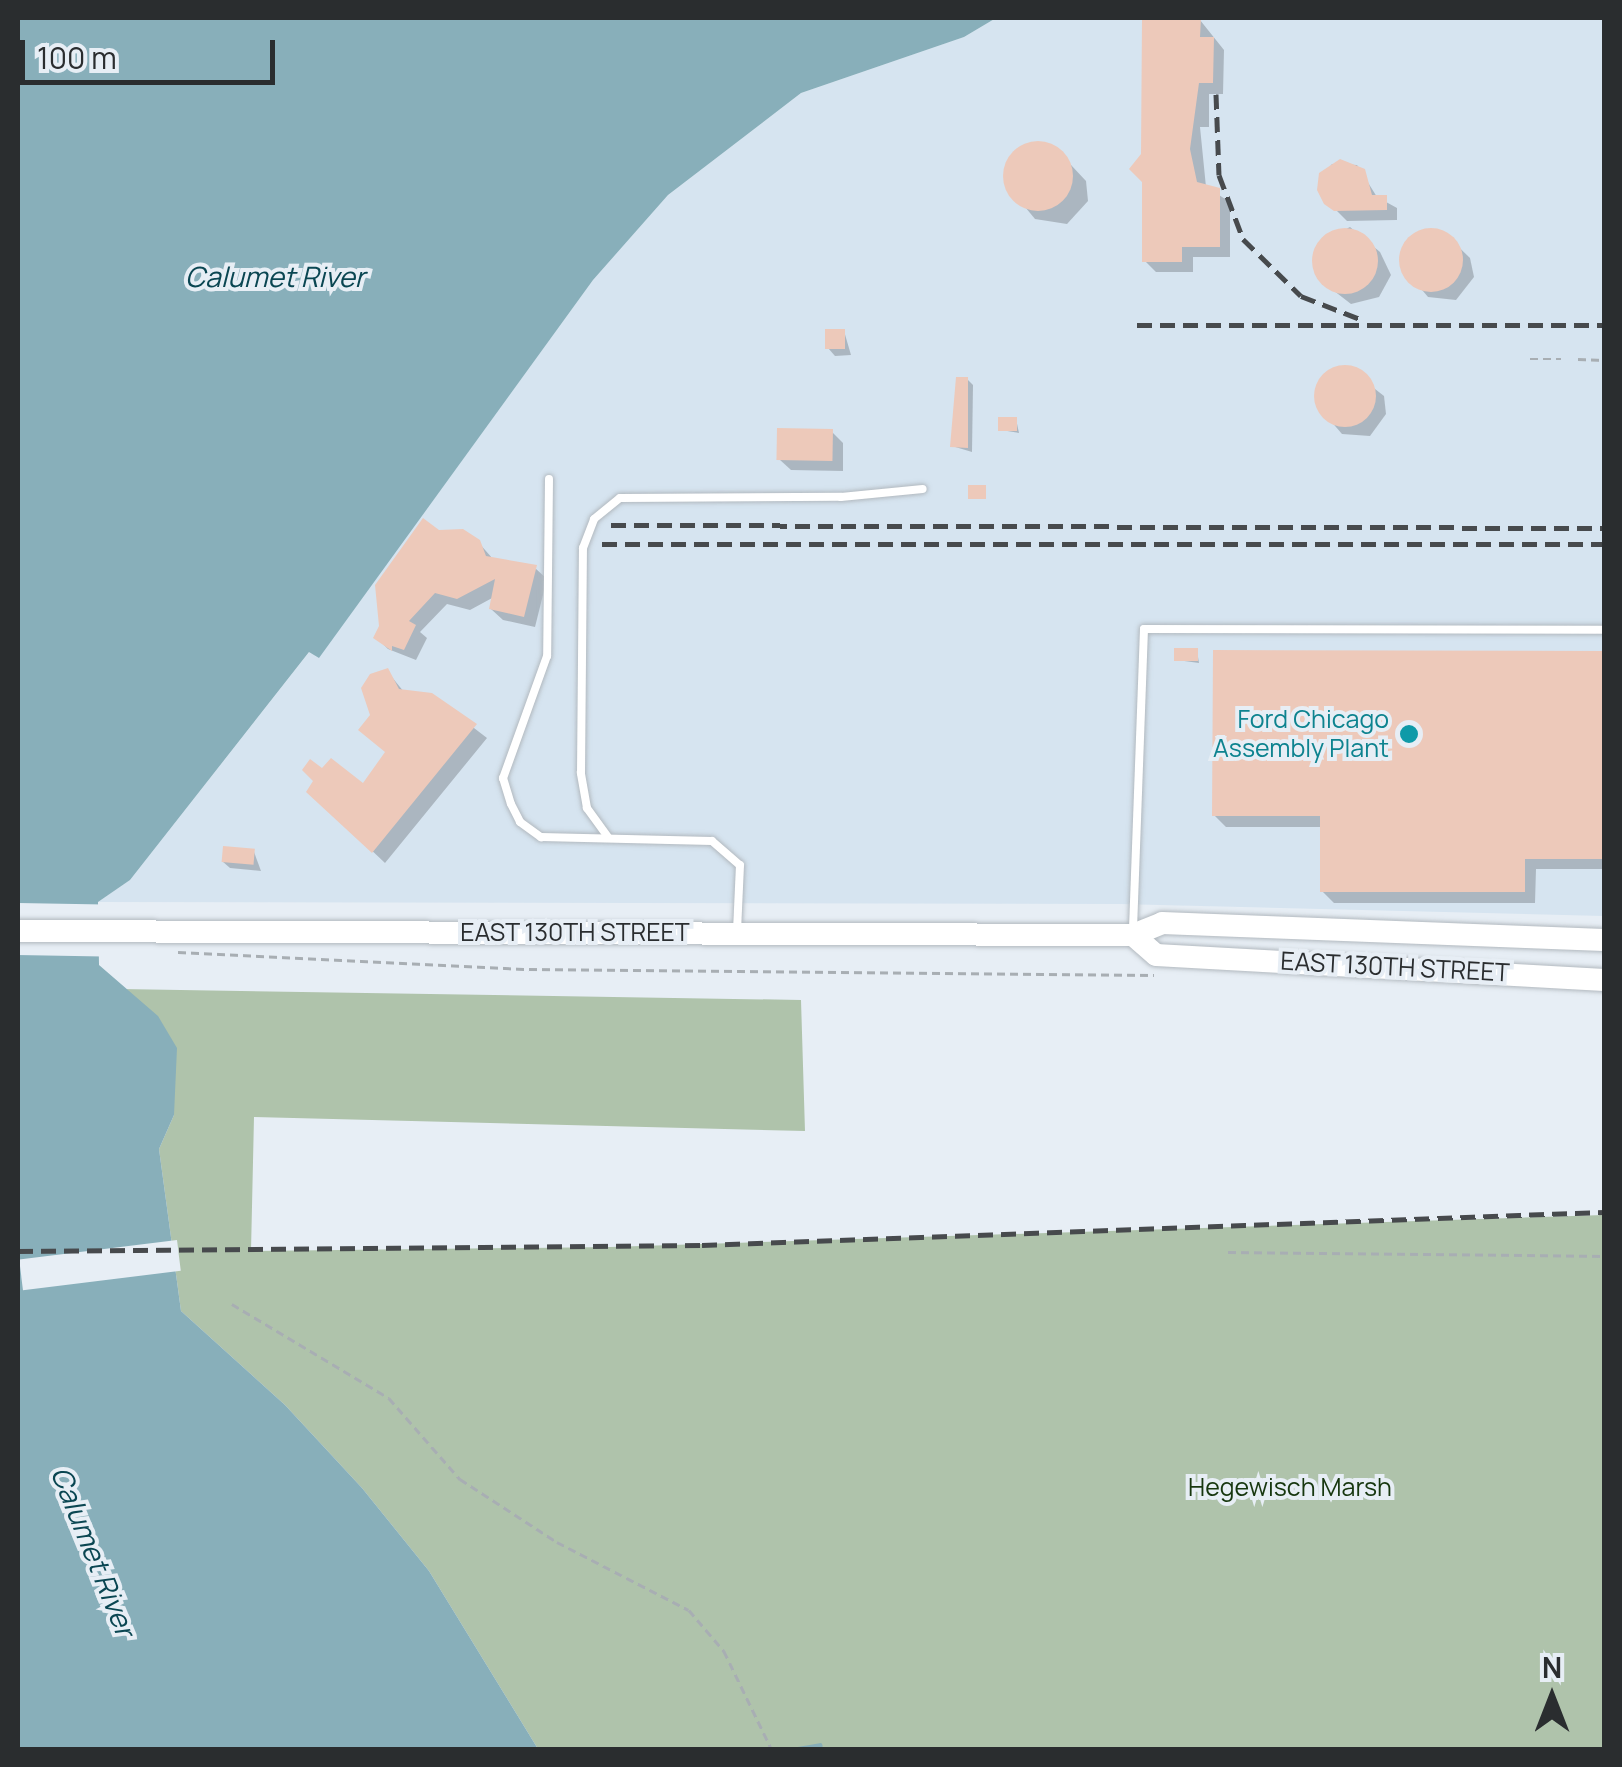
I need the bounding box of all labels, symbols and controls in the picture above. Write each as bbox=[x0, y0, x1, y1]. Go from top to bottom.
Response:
scale bar bbox=[25, 20, 280, 82]
text: 100 m bbox=[37, 37, 117, 78]
water label: Calumet River bbox=[185, 259, 365, 293]
place label: Ford Chicago Assembly Plant bbox=[1213, 705, 1389, 764]
marker: Ford Chicago Assembly Plant bbox=[1398, 723, 1420, 745]
street label: EAST 130TH STREET bbox=[460, 917, 690, 947]
street label: EAST 130TH STREET bbox=[1279, 946, 1511, 988]
water label: Calumet River bbox=[45, 1461, 143, 1641]
park label: Hegewisch Marsh bbox=[1188, 1472, 1392, 1502]
north arrow bbox=[1502, 1647, 1602, 1747]
text: N bbox=[1542, 1648, 1562, 1686]

